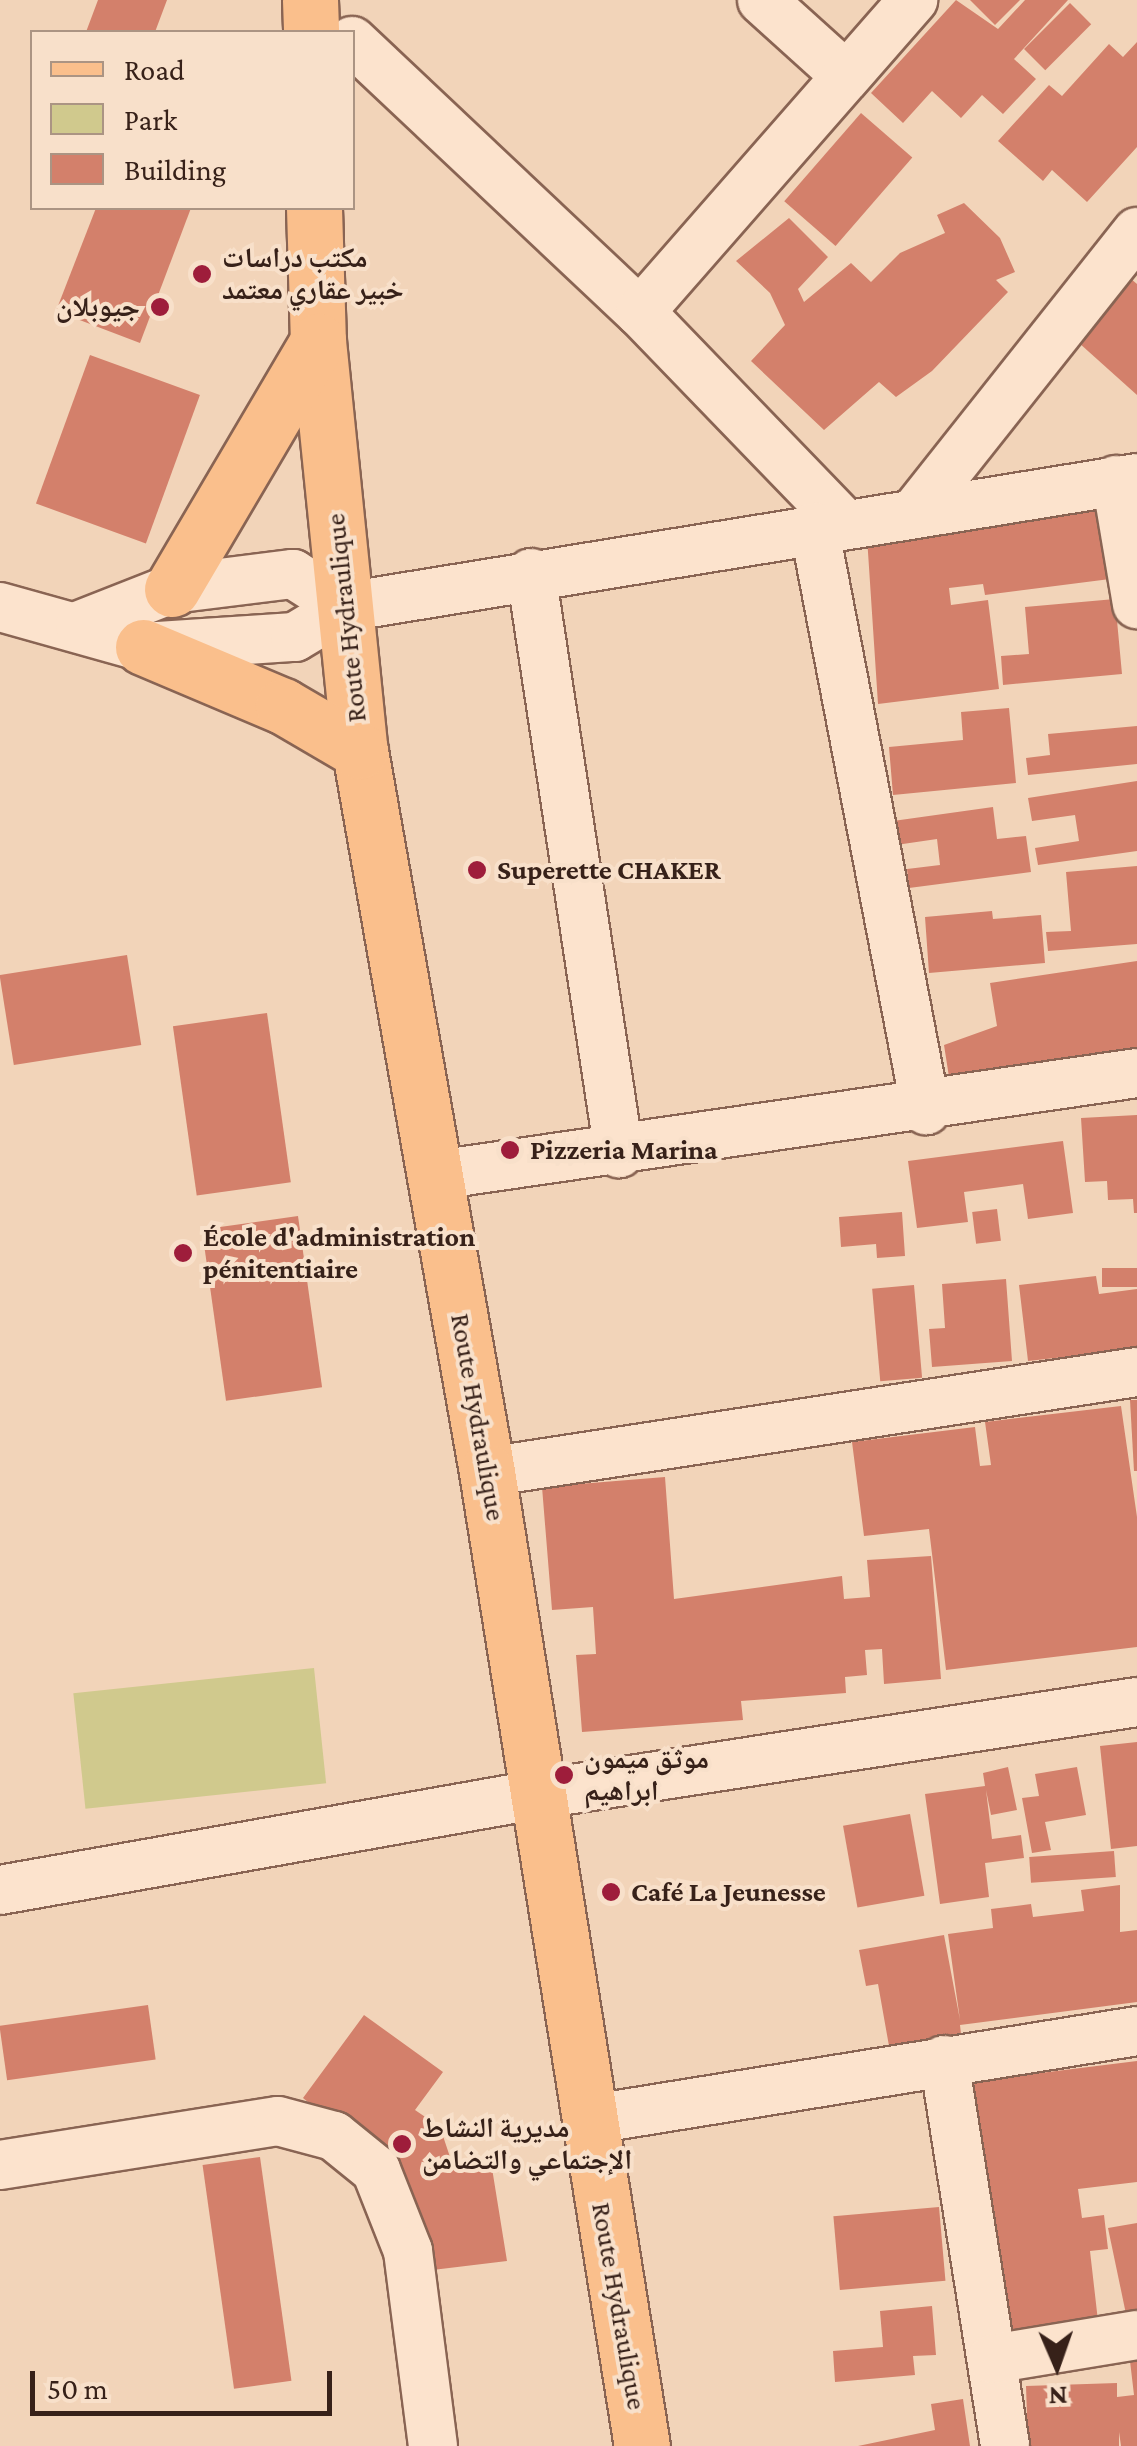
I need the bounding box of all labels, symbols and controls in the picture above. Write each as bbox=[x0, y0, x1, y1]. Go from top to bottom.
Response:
legend bbox=[30, 30, 355, 210]
text: Road bbox=[124, 53, 185, 86]
text: Park bbox=[124, 103, 177, 136]
text: Building bbox=[124, 153, 226, 186]
place label: مكتب دراسات خبير عقاري معتمد bbox=[222, 241, 404, 307]
marker: مكتب دراسات خبير عقاري معتمد bbox=[191, 263, 213, 285]
place label: جيوبلان bbox=[56, 290, 140, 324]
marker: جيوبلان bbox=[149, 296, 171, 318]
street label: Route Hydraulique bbox=[318, 512, 374, 724]
place label: Superette CHAKER bbox=[497, 853, 721, 887]
marker: Superette CHAKER bbox=[466, 859, 488, 881]
place label: Pizzeria Marina bbox=[530, 1133, 718, 1167]
marker: Pizzeria Marina bbox=[499, 1139, 521, 1161]
place label: École d'administration pénitentiaire bbox=[203, 1220, 475, 1286]
marker: École d'administration pénitentiaire bbox=[172, 1242, 194, 1264]
street label: Route Hydraulique bbox=[443, 1311, 513, 1523]
place label: موثق ميمون ابراهيم bbox=[584, 1742, 709, 1808]
marker: موثق ميمون ابراهيم bbox=[553, 1764, 575, 1786]
place label: Café La Jeunesse bbox=[631, 1875, 826, 1909]
marker: Café La Jeunesse bbox=[600, 1881, 622, 1903]
place label: مديرية النشاط الإجتماعي والتضامن bbox=[422, 2111, 632, 2177]
marker: مديرية النشاط الإجتماعي والتضامن bbox=[391, 2133, 413, 2155]
street label: Route Hydraulique bbox=[584, 2200, 654, 2412]
north arrow bbox=[1007, 2316, 1107, 2416]
scale bar bbox=[35, 2351, 338, 2413]
text: 50 m bbox=[47, 2372, 108, 2405]
text: N bbox=[1048, 2381, 1068, 2412]

